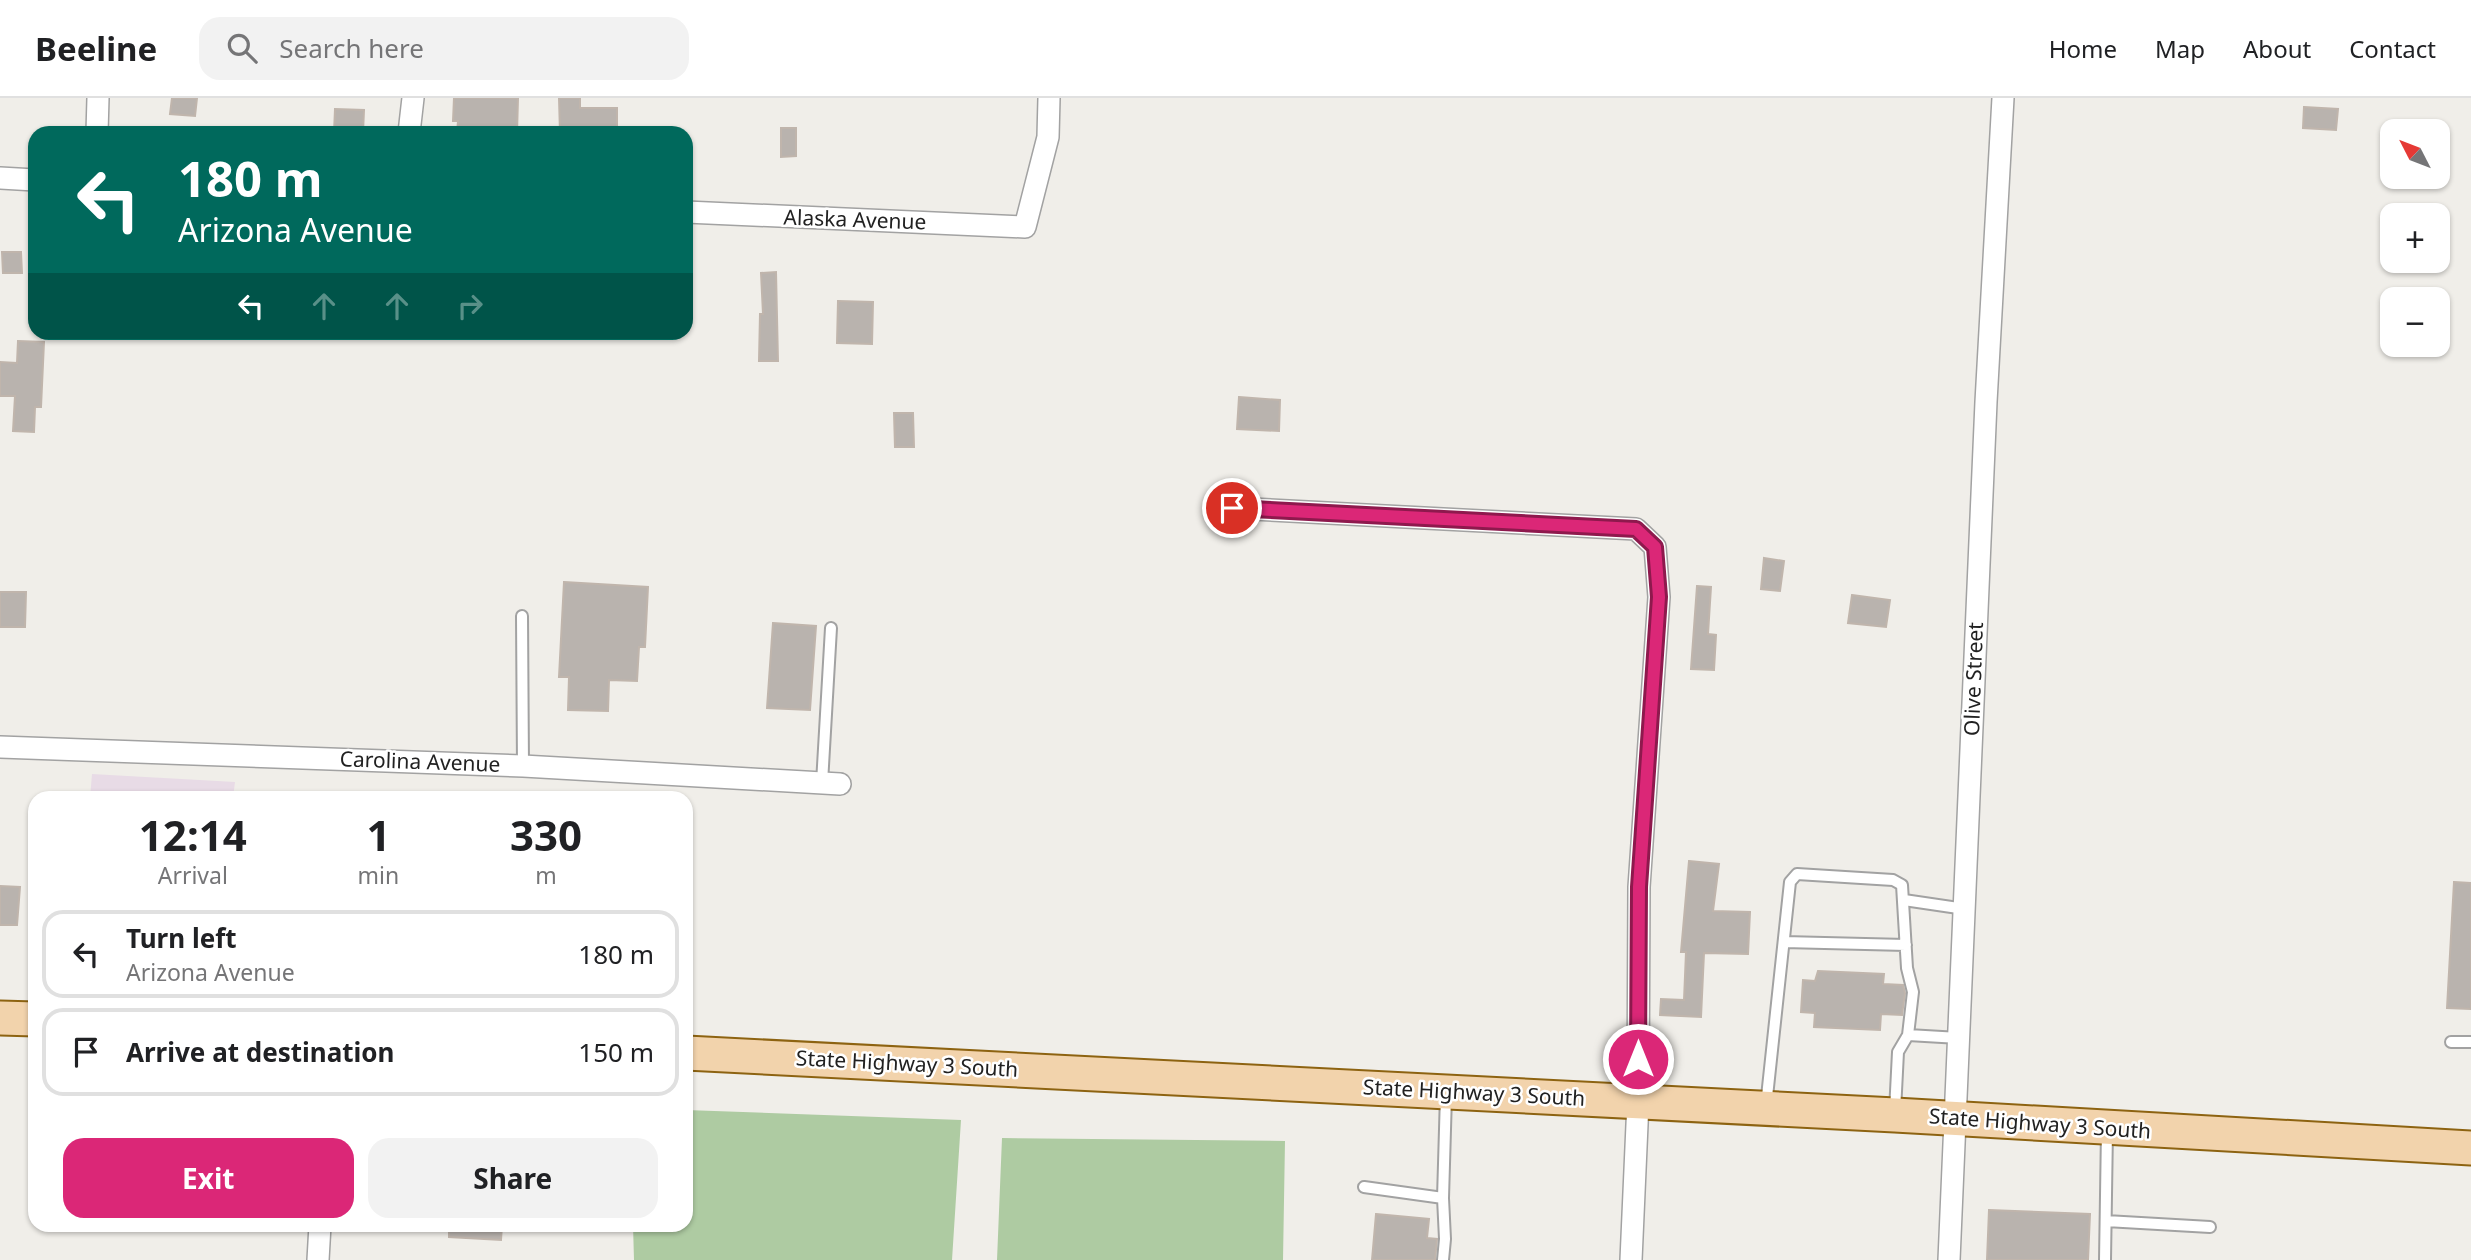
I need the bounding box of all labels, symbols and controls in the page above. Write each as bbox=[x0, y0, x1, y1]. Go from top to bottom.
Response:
search box bbox=[199, 17, 689, 80]
text: Beeline bbox=[35, 26, 157, 71]
icon: search bbox=[223, 29, 261, 67]
text: Search here bbox=[279, 30, 424, 66]
text: Home bbox=[2049, 32, 2117, 65]
text: Map bbox=[2155, 32, 2205, 65]
text: About bbox=[2243, 32, 2311, 65]
text: Contact bbox=[2349, 32, 2436, 65]
north arrow bbox=[2380, 119, 2450, 189]
map controls bbox=[2380, 119, 2450, 357]
text: 180 m bbox=[178, 145, 323, 211]
icon: left bbox=[63, 154, 154, 245]
street label: Alaska Avenue bbox=[783, 203, 927, 235]
button: + bbox=[2380, 203, 2450, 273]
text: Arizona Avenue bbox=[178, 208, 413, 251]
icon: left bbox=[232, 287, 270, 325]
icon: ahead bbox=[305, 287, 343, 325]
icon: ahead bbox=[378, 287, 416, 325]
icon: right bbox=[451, 287, 489, 325]
button: − bbox=[2380, 287, 2450, 357]
pin bbox=[1202, 478, 1262, 538]
icon: arrive bbox=[1213, 489, 1251, 527]
street label: Olive Street bbox=[1957, 621, 1989, 736]
street label: Carolina Avenue bbox=[339, 744, 501, 778]
text: 12:14 bbox=[139, 806, 247, 863]
text: 1 bbox=[366, 806, 390, 863]
text: 330 bbox=[510, 806, 582, 863]
text: Arrival bbox=[158, 859, 228, 891]
text: min bbox=[358, 859, 399, 891]
text: m bbox=[535, 859, 557, 891]
text: Turn left bbox=[126, 920, 237, 956]
icon: left bbox=[67, 935, 105, 973]
text: 180 m bbox=[578, 936, 654, 972]
text: Arizona Avenue bbox=[126, 956, 295, 988]
position arrow bbox=[1601, 1022, 1675, 1096]
icon: arrive bbox=[67, 1033, 105, 1071]
text: Arrive at destination bbox=[126, 1034, 395, 1070]
text: 150 m bbox=[578, 1034, 654, 1070]
street label: State Highway 3 South bbox=[795, 1043, 1019, 1083]
street label: State Highway 3 South bbox=[1362, 1072, 1586, 1112]
street label: State Highway 3 South bbox=[1928, 1101, 2152, 1145]
button: Exit bbox=[63, 1138, 354, 1218]
button: Share bbox=[368, 1138, 658, 1218]

